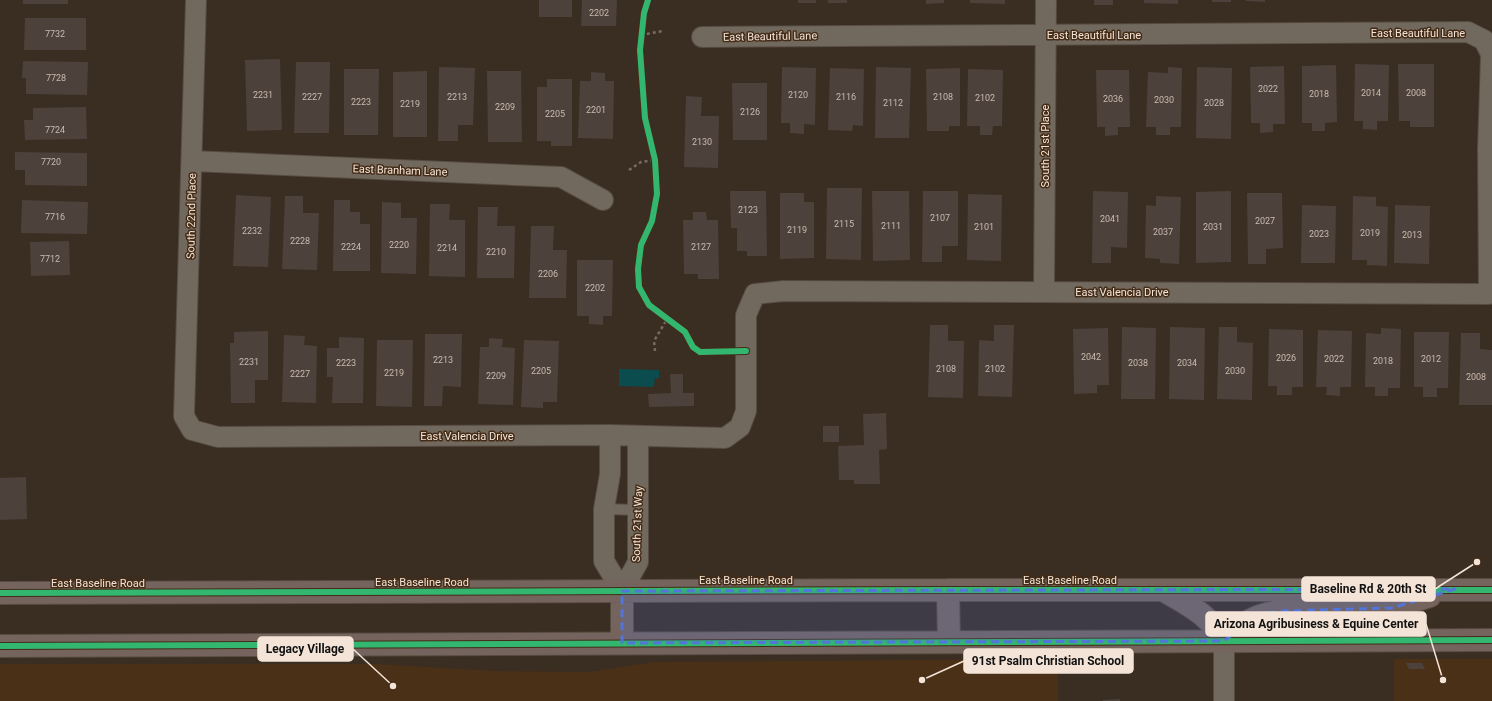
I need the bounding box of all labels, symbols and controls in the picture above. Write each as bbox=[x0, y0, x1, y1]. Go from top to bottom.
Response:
house number: 2202 bbox=[589, 8, 609, 18]
street label: East Beautiful Lane bbox=[1371, 27, 1465, 40]
house number: 7732 bbox=[45, 29, 65, 39]
street label: East Beautiful Lane bbox=[723, 29, 817, 44]
street label: East Beautiful Lane bbox=[1047, 29, 1141, 42]
house number: 7728 bbox=[46, 73, 66, 83]
house number: 2022 bbox=[1258, 84, 1278, 94]
house number: 2014 bbox=[1361, 88, 1381, 98]
house number: 2008 bbox=[1406, 88, 1426, 98]
house number: 2018 bbox=[1309, 89, 1329, 99]
house number: 2231 bbox=[253, 90, 273, 100]
house number: 2120 bbox=[788, 90, 808, 100]
house number: 2227 bbox=[302, 92, 322, 102]
house number: 2213 bbox=[447, 92, 467, 102]
house number: 2116 bbox=[836, 92, 856, 102]
house number: 2108 bbox=[933, 92, 953, 102]
house number: 2102 bbox=[975, 93, 995, 103]
house number: 2036 bbox=[1103, 94, 1123, 104]
house number: 2030 bbox=[1154, 95, 1174, 105]
house number: 2223 bbox=[351, 97, 371, 107]
house number: 2112 bbox=[883, 98, 903, 108]
house number: 2028 bbox=[1204, 98, 1224, 108]
house number: 2219 bbox=[400, 99, 420, 109]
house number: 2209 bbox=[495, 102, 515, 112]
street label: South 21st Place bbox=[1039, 104, 1052, 187]
house number: 2201 bbox=[586, 105, 606, 115]
house number: 2126 bbox=[740, 107, 760, 117]
house number: 2205 bbox=[545, 109, 565, 119]
house number: 7724 bbox=[45, 125, 65, 135]
house number: 2130 bbox=[692, 137, 712, 147]
house number: 7720 bbox=[41, 157, 61, 167]
street label: East Branham Lane bbox=[352, 162, 448, 179]
street label: South 22nd Place bbox=[184, 173, 199, 259]
house number: 2123 bbox=[738, 205, 758, 215]
house number: 7716 bbox=[45, 212, 65, 222]
house number: 2107 bbox=[930, 213, 950, 223]
house number: 2041 bbox=[1100, 214, 1120, 224]
house number: 2027 bbox=[1255, 216, 1275, 226]
house number: 2115 bbox=[834, 219, 854, 229]
house number: 2111 bbox=[881, 221, 901, 231]
house number: 2101 bbox=[974, 222, 994, 232]
house number: 2031 bbox=[1203, 222, 1223, 232]
house number: 2119 bbox=[787, 225, 807, 235]
house number: 2232 bbox=[242, 226, 262, 236]
house number: 2037 bbox=[1153, 227, 1173, 237]
house number: 2019 bbox=[1360, 228, 1380, 238]
house number: 2023 bbox=[1309, 229, 1329, 239]
house number: 2013 bbox=[1402, 230, 1422, 240]
house number: 2228 bbox=[290, 236, 310, 246]
house number: 2220 bbox=[389, 240, 409, 250]
house number: 2224 bbox=[341, 242, 361, 252]
house number: 2127 bbox=[691, 242, 711, 252]
house number: 2214 bbox=[437, 243, 457, 253]
house number: 2210 bbox=[486, 247, 506, 257]
house number: 7712 bbox=[40, 254, 60, 264]
house number: 2206 bbox=[538, 269, 558, 279]
house number: 2202 bbox=[585, 283, 605, 293]
street label: East Valencia Drive bbox=[1075, 286, 1169, 299]
house number: 2042 bbox=[1081, 352, 1101, 362]
house number: 2026 bbox=[1276, 353, 1296, 363]
house number: 2022 bbox=[1324, 354, 1344, 364]
house number: 2012 bbox=[1421, 354, 1441, 364]
house number: 2213 bbox=[433, 355, 453, 365]
house number: 2018 bbox=[1373, 356, 1393, 366]
house number: 2231 bbox=[239, 357, 259, 367]
house number: 2223 bbox=[336, 358, 356, 368]
house number: 2038 bbox=[1128, 358, 1148, 368]
house number: 2034 bbox=[1177, 358, 1197, 368]
house number: 2108 bbox=[936, 364, 956, 374]
house number: 2102 bbox=[985, 364, 1005, 374]
house number: 2205 bbox=[531, 366, 551, 376]
house number: 2030 bbox=[1225, 366, 1245, 376]
house number: 2219 bbox=[384, 368, 404, 378]
house number: 2227 bbox=[290, 369, 310, 379]
house number: 2209 bbox=[486, 371, 506, 381]
house number: 2008 bbox=[1466, 372, 1486, 382]
street label: East Valencia Drive bbox=[420, 430, 514, 443]
street label: South 21st Way bbox=[630, 485, 645, 562]
street label: East Baseline Road bbox=[699, 574, 793, 587]
street label: East Baseline Road bbox=[1023, 574, 1117, 587]
street label: East Baseline Road bbox=[375, 576, 469, 589]
street label: East Baseline Road bbox=[51, 577, 145, 590]
callout: Baseline Rd & 20th St bbox=[1302, 577, 1435, 601]
text: Baseline Rd & 20th St bbox=[1310, 582, 1426, 596]
callout: Arizona Agribusiness & Equine Center bbox=[1206, 612, 1426, 636]
text: Arizona Agribusiness & Equine Center bbox=[1214, 617, 1419, 631]
callout: Legacy Village bbox=[258, 637, 353, 661]
text: Legacy Village bbox=[266, 642, 345, 656]
callout: 91st Psalm Christian School bbox=[964, 649, 1133, 673]
text: 91st Psalm Christian School bbox=[972, 654, 1124, 668]

